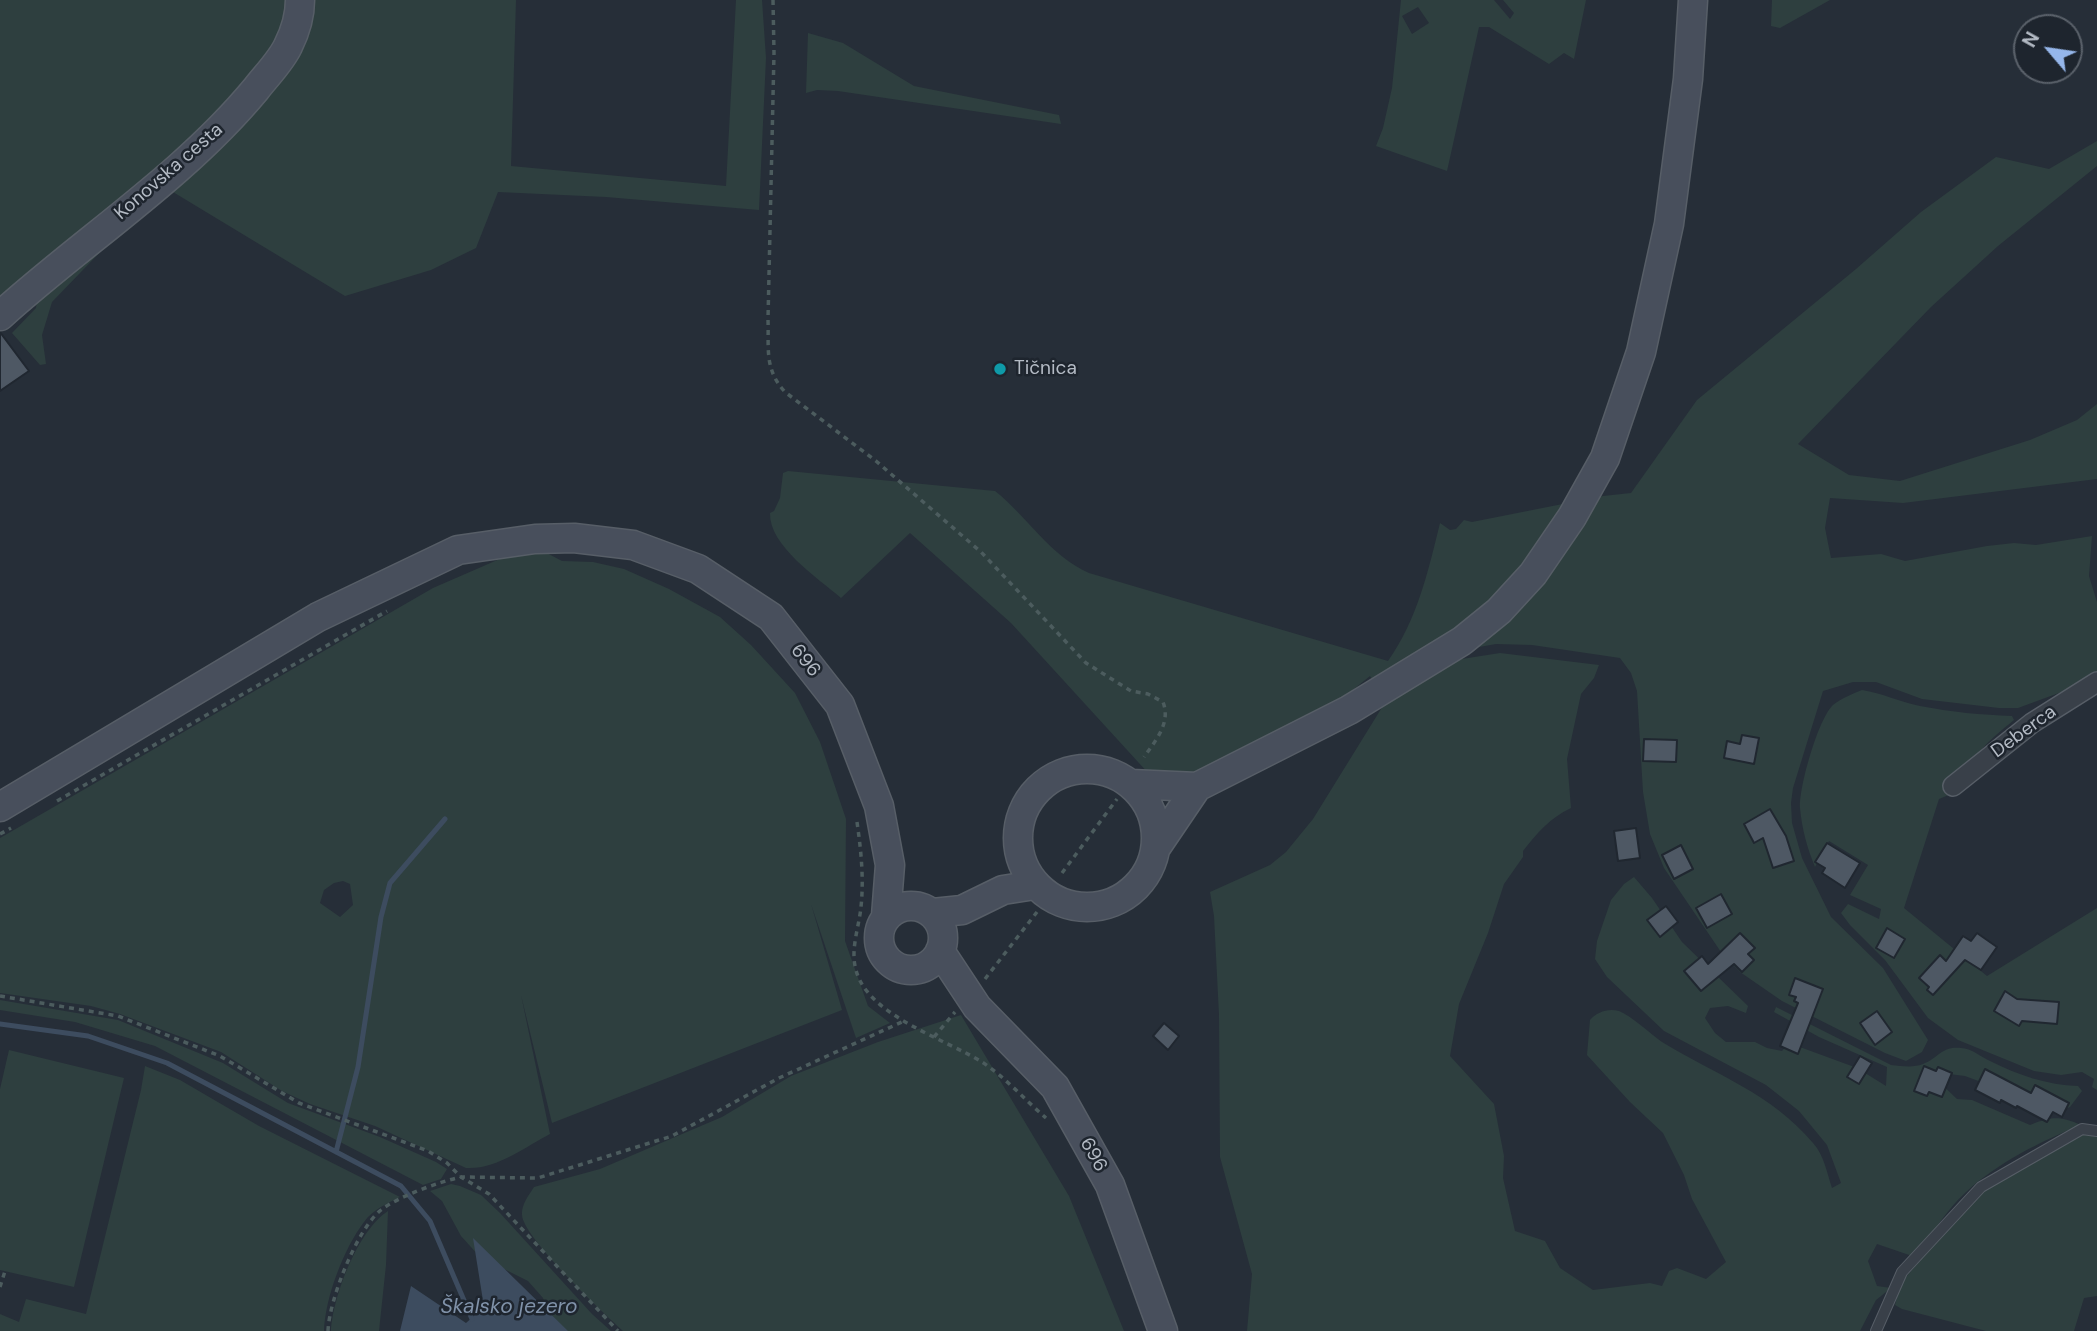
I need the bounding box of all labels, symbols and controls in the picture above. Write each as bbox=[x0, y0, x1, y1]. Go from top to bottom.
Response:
north arrow bbox=[2013, 14, 2083, 84]
text: N bbox=[2017, 27, 2045, 52]
street label: Konovska cesta bbox=[110, 119, 228, 225]
place label: Tičnica bbox=[1014, 358, 1077, 380]
marker: Tičnica bbox=[992, 361, 1008, 377]
street label: 696 bbox=[785, 640, 825, 682]
street label: Deberca bbox=[1987, 701, 2061, 763]
street label: 696 bbox=[1074, 1134, 1112, 1176]
water label: Škalsko jezero bbox=[441, 1294, 577, 1320]

